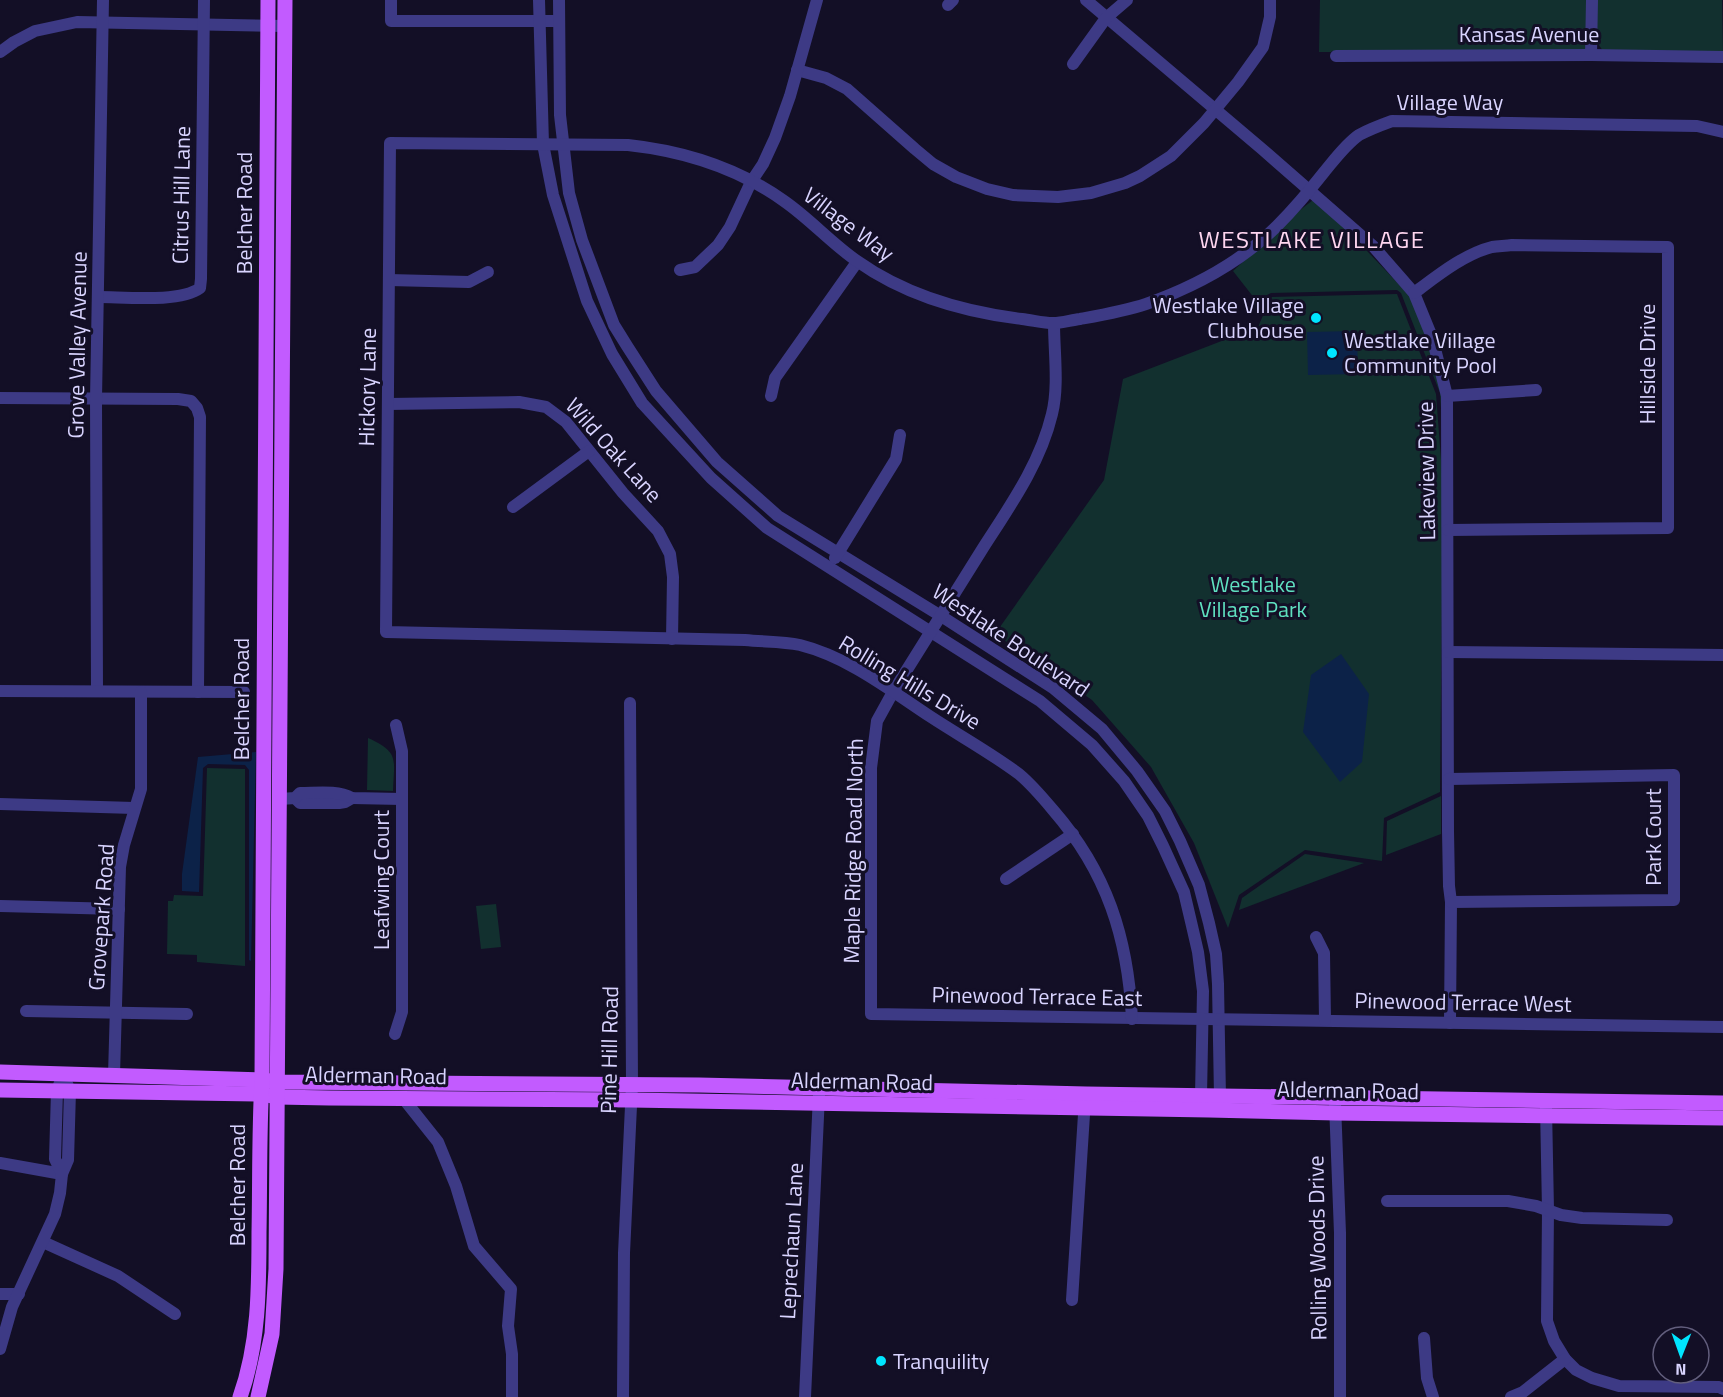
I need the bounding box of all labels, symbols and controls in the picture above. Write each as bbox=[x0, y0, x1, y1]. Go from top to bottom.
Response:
street label: Kansas Avenue bbox=[1459, 17, 1599, 51]
street label: Village Way bbox=[1397, 85, 1504, 119]
street label: Citrus Hill Lane bbox=[163, 126, 199, 264]
street label: Belcher Road bbox=[227, 152, 261, 274]
street label: Village Way bbox=[796, 178, 902, 270]
district label: WESTLAKE VILLAGE bbox=[1198, 221, 1426, 257]
street label: Grove Valley Avenue bbox=[58, 251, 96, 439]
place label: Westlake Village Clubhouse bbox=[1152, 288, 1304, 347]
street label: Hillside Drive bbox=[1630, 304, 1664, 424]
marker: Westlake Village Clubhouse bbox=[1309, 311, 1323, 325]
place label: Westlake Village Community Pool bbox=[1344, 323, 1497, 382]
street label: Hickory Lane bbox=[349, 327, 385, 447]
marker: Westlake Village Community Pool bbox=[1325, 346, 1339, 360]
street label: Wild Oak Lane bbox=[557, 390, 671, 510]
street label: Lakeview Drive bbox=[1408, 401, 1444, 541]
park label: Westlake Village Park bbox=[1199, 567, 1308, 626]
street label: Westlake Boulevard bbox=[925, 575, 1097, 705]
street label: Rolling Hills Drive bbox=[832, 626, 988, 738]
street label: Belcher Road bbox=[224, 638, 258, 760]
street label: Maple Ridge Road North bbox=[834, 738, 872, 964]
street label: Park Court bbox=[1636, 788, 1670, 886]
street label: Leafwing Court bbox=[364, 810, 398, 950]
street label: Grovepark Road bbox=[79, 842, 123, 992]
street label: Pinewood Terrace East bbox=[931, 977, 1143, 1015]
street label: Pinewood Terrace West bbox=[1354, 983, 1572, 1021]
street label: Pine Hill Road bbox=[591, 986, 627, 1114]
street label: Alderman Road bbox=[305, 1057, 447, 1093]
street label: Alderman Road bbox=[791, 1063, 933, 1099]
street label: Alderman Road bbox=[1277, 1072, 1419, 1108]
street label: Belcher Road bbox=[220, 1124, 254, 1246]
street label: Rolling Woods Drive bbox=[1298, 1155, 1336, 1341]
street label: Leprechaun Lane bbox=[770, 1162, 812, 1320]
north arrow bbox=[1651, 1325, 1711, 1385]
place label: Tranquility bbox=[893, 1344, 990, 1378]
marker: Tranquility bbox=[874, 1354, 888, 1368]
text: N bbox=[1675, 1358, 1686, 1382]

